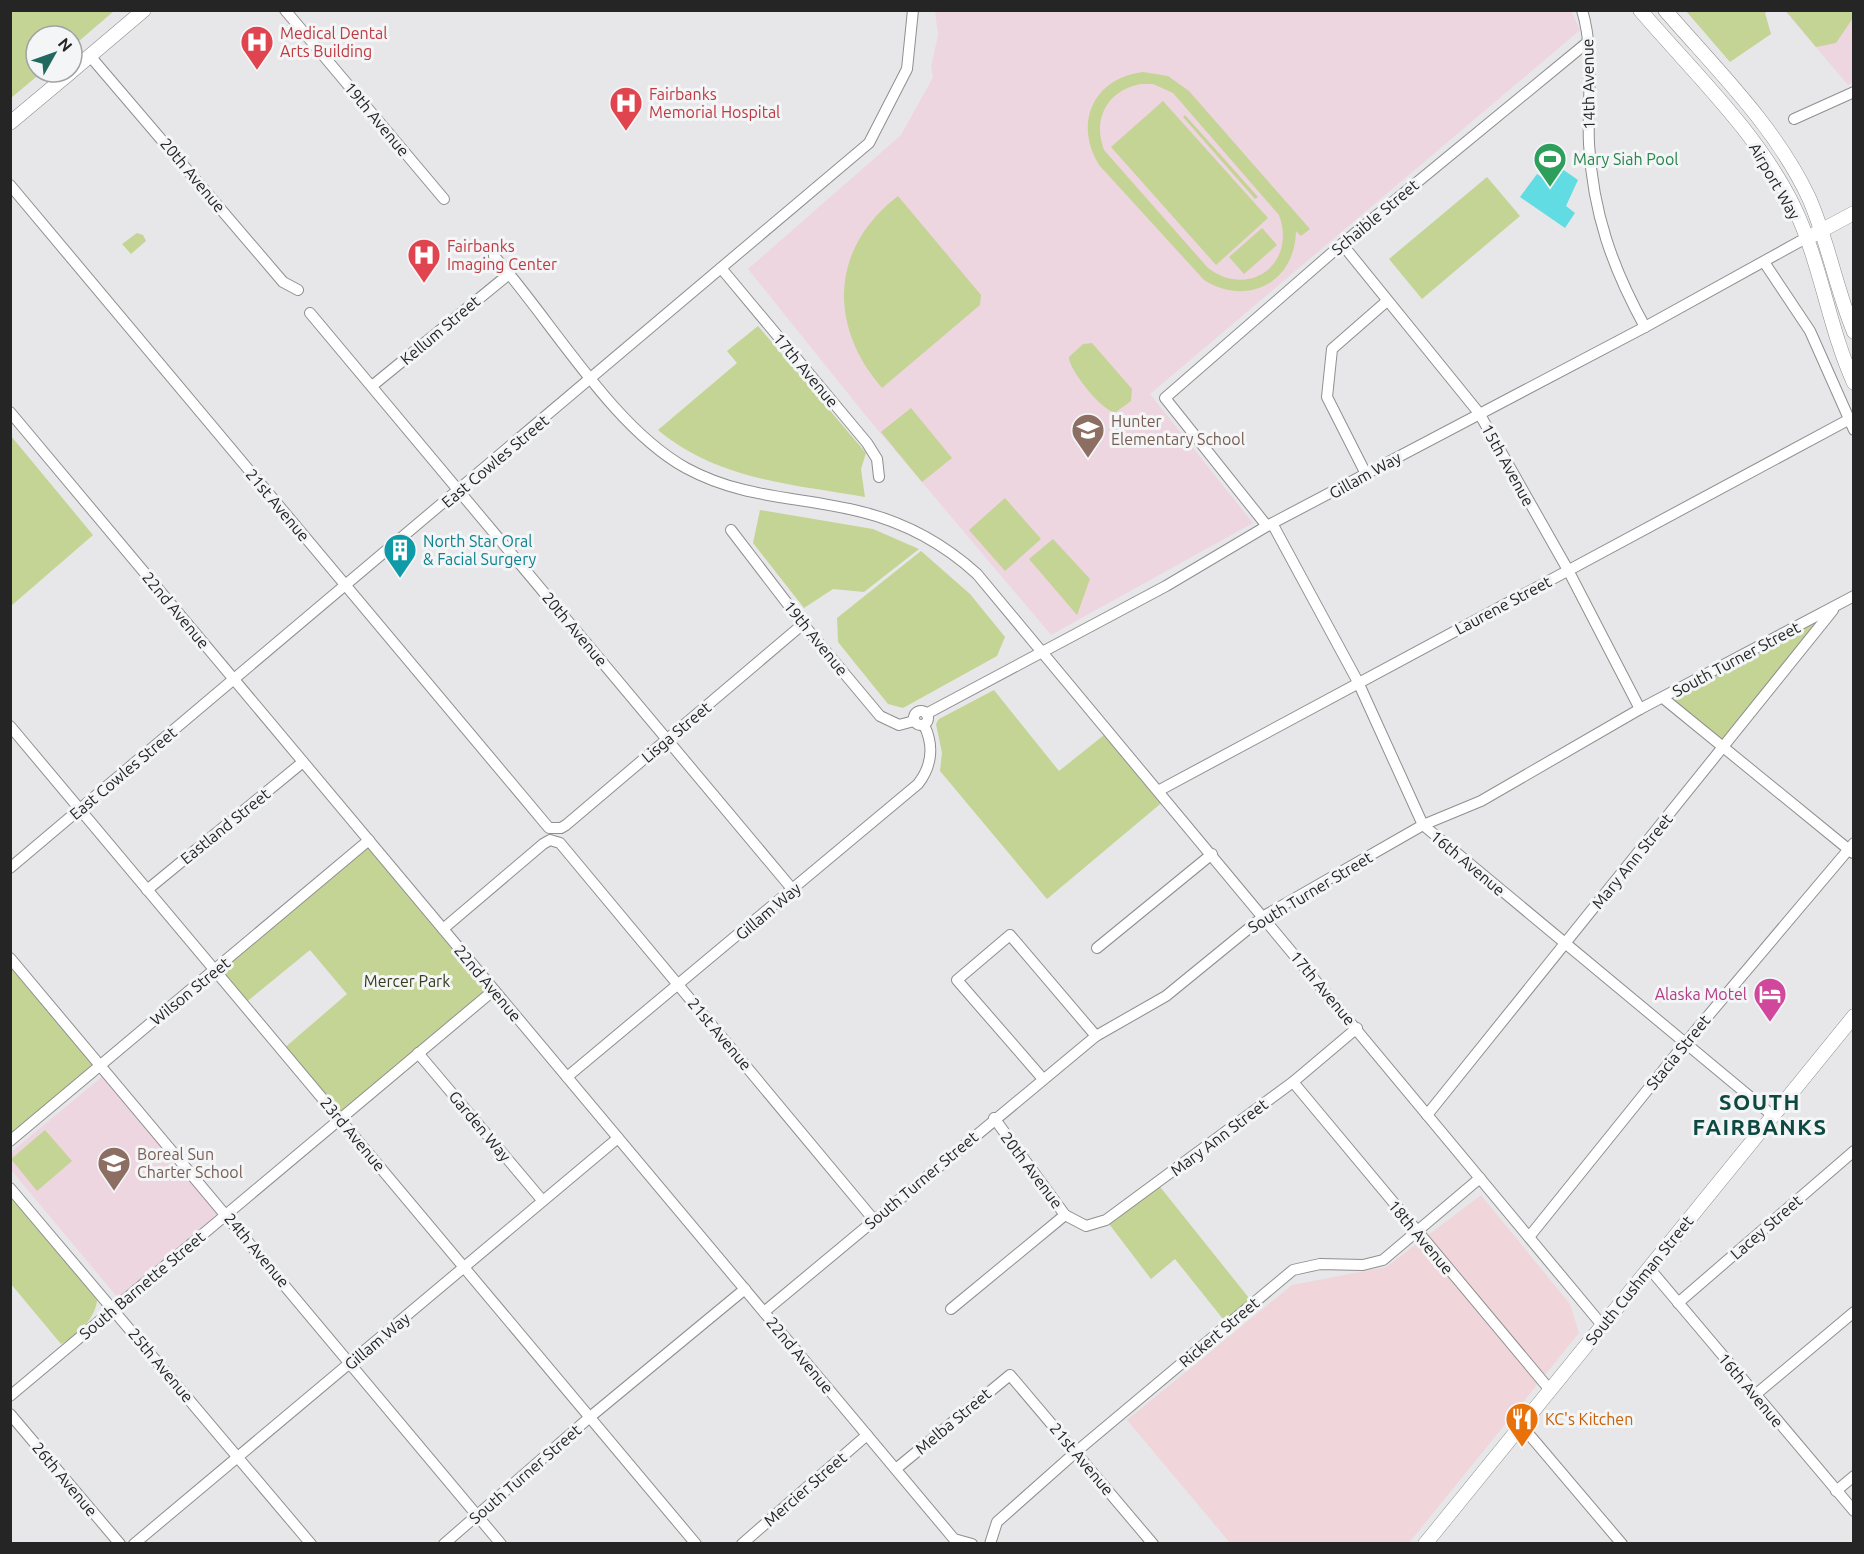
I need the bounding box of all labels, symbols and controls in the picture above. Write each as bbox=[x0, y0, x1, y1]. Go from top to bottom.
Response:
north arrow bbox=[24, 24, 84, 84]
hospital icon: Medical Dental Arts Building bbox=[239, 24, 275, 71]
place label: Medical Dental Arts Building bbox=[280, 24, 387, 60]
text: N bbox=[55, 34, 76, 55]
street label: 14th Avenue bbox=[1578, 38, 1598, 130]
street label: 19th Avenue bbox=[341, 78, 413, 160]
hospital icon: Fairbanks Memorial Hospital bbox=[608, 85, 644, 132]
place label: Fairbanks Memorial Hospital bbox=[649, 85, 780, 121]
street label: 20th Avenue bbox=[157, 134, 229, 216]
street label: Airport Way bbox=[1746, 139, 1804, 223]
sports icon: Mary Siah Pool bbox=[1532, 141, 1568, 188]
place label: Mary Siah Pool bbox=[1573, 150, 1679, 168]
street label: Schaible Street bbox=[1328, 175, 1423, 259]
hospital icon: Fairbanks Imaging Center bbox=[406, 237, 442, 284]
place label: Fairbanks Imaging Center bbox=[447, 237, 557, 273]
street label: Kellum Street bbox=[397, 291, 484, 368]
street label: 17th Avenue bbox=[770, 329, 842, 411]
street label: East Cowles Street bbox=[438, 411, 553, 511]
school or university icon: Hunter Elementary School bbox=[1070, 412, 1106, 459]
place label: Hunter Elementary School bbox=[1111, 412, 1245, 448]
street label: 15th Avenue bbox=[1478, 421, 1538, 509]
street label: Gillam Way bbox=[1326, 448, 1404, 502]
street label: 21st Avenue bbox=[243, 465, 313, 545]
building icon: North Star Oral & Facial Surgery bbox=[382, 532, 418, 579]
place label: North Star Oral & Facial Surgery bbox=[423, 532, 537, 568]
street label: 22nd Avenue bbox=[139, 568, 213, 652]
street label: Laurene Street bbox=[1452, 572, 1555, 638]
street label: 20th Avenue bbox=[539, 588, 611, 670]
street label: 19th Avenue bbox=[780, 597, 852, 679]
street label: South Turner Street bbox=[1669, 617, 1804, 700]
street label: Lisga Street bbox=[638, 697, 715, 766]
street label: East Cowles Street bbox=[66, 723, 181, 823]
street label: Eastland Street bbox=[177, 784, 274, 868]
street label: Mary Ann Street bbox=[1588, 809, 1676, 912]
street label: 16th Avenue bbox=[1427, 827, 1509, 899]
street label: South Turner Street bbox=[1245, 847, 1376, 936]
street label: Gillam Way bbox=[732, 879, 804, 943]
street label: 22nd Avenue bbox=[451, 941, 525, 1025]
street label: 17th Avenue bbox=[1287, 947, 1359, 1029]
street label: Wilson Street bbox=[147, 953, 234, 1029]
park label: Mercer Park bbox=[364, 972, 450, 990]
hotel icon: Alaska Motel bbox=[1752, 976, 1788, 1023]
place label: Alaska Motel bbox=[1655, 985, 1747, 1003]
street label: 21st Avenue bbox=[685, 994, 755, 1074]
street label: Stacia Street bbox=[1642, 1011, 1714, 1093]
street label: Garden Way bbox=[445, 1087, 515, 1165]
district label: SOUTH FAIRBANKS bbox=[1693, 1089, 1827, 1139]
street label: 23rd Avenue bbox=[317, 1093, 389, 1175]
street label: Mary Ann Street bbox=[1167, 1094, 1272, 1179]
street label: South Turner Street bbox=[861, 1127, 982, 1233]
street label: 20th Avenue bbox=[997, 1128, 1067, 1212]
school or university icon: Boreal Sun Charter School bbox=[96, 1145, 132, 1192]
place label: Boreal Sun Charter School bbox=[137, 1145, 243, 1181]
street label: Lacey Street bbox=[1727, 1191, 1806, 1263]
street label: 18th Avenue bbox=[1385, 1196, 1457, 1278]
street label: 24th Avenue bbox=[221, 1209, 293, 1291]
street label: South Cushman Street bbox=[1582, 1211, 1697, 1348]
street label: South Barnette Street bbox=[76, 1227, 209, 1343]
street label: Rickert Street bbox=[1175, 1293, 1263, 1371]
street label: Gillam Way bbox=[341, 1309, 413, 1373]
street label: 22nd Avenue bbox=[763, 1313, 837, 1397]
street label: 25th Avenue bbox=[125, 1324, 197, 1406]
street label: 16th Avenue bbox=[1715, 1349, 1787, 1431]
street label: Melba Street bbox=[912, 1384, 995, 1458]
restaurant icon: KC's Kitchen bbox=[1504, 1401, 1540, 1448]
place label: KC's Kitchen bbox=[1545, 1410, 1633, 1428]
street label: 21st Avenue bbox=[1047, 1419, 1117, 1499]
street label: South Turner Street bbox=[466, 1420, 585, 1527]
street label: 26th Avenue bbox=[29, 1438, 101, 1520]
street label: Mercier Street bbox=[760, 1448, 850, 1530]

